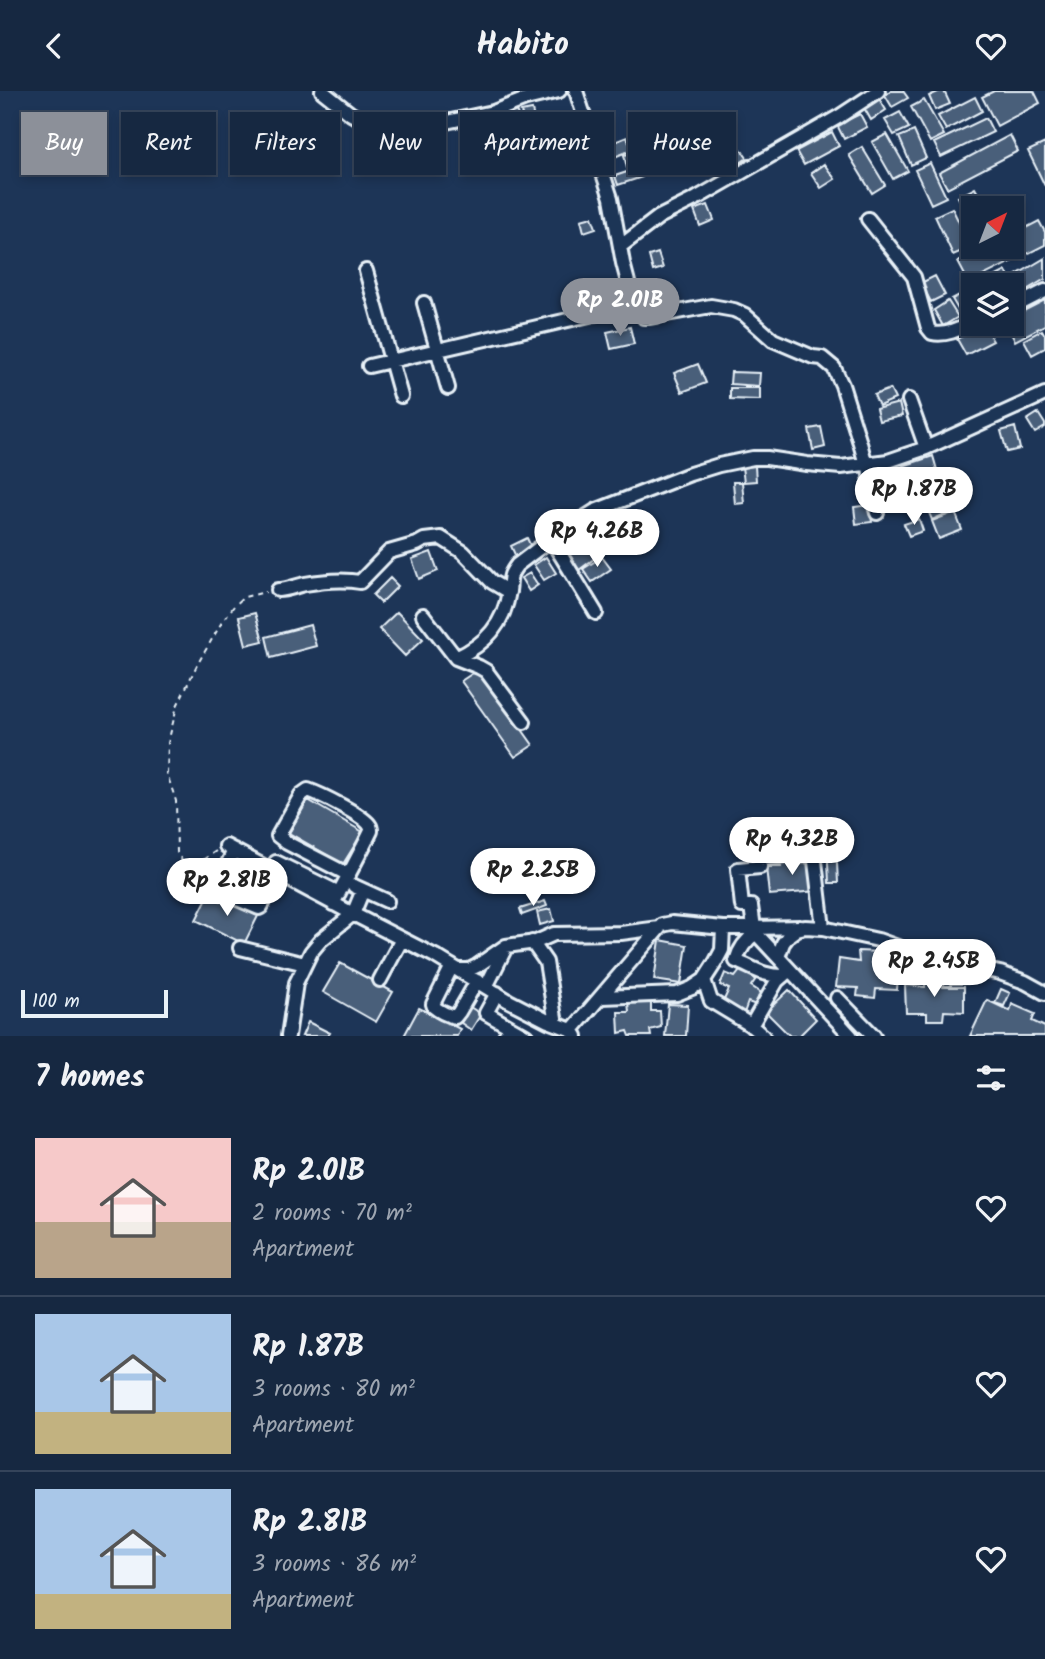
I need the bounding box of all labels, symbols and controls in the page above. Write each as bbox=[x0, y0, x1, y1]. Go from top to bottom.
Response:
text: Habito bbox=[476, 20, 569, 71]
icon: back bbox=[35, 27, 73, 65]
icon: heart bbox=[972, 27, 1010, 65]
chip: Buy bbox=[21, 112, 107, 175]
chip: Rent bbox=[121, 112, 216, 175]
chip: Filters bbox=[230, 112, 340, 175]
chip: New bbox=[354, 112, 446, 175]
chip: Apartment bbox=[460, 112, 614, 175]
chip: House bbox=[628, 112, 736, 175]
north arrow bbox=[961, 196, 1024, 259]
map controls bbox=[961, 196, 1024, 336]
button: layers bbox=[961, 273, 1024, 336]
pin: Rp 2.01B bbox=[548, 279, 692, 338]
text: Rp 2.01B bbox=[576, 283, 664, 319]
pin: Rp 1.87B bbox=[842, 467, 986, 527]
text: Rp 1.87B bbox=[871, 472, 957, 508]
pin: Rp 4.26B bbox=[525, 510, 669, 569]
text: Rp 4.26B bbox=[550, 514, 644, 550]
pin: Rp 4.32B bbox=[720, 817, 864, 877]
text: Rp 4.32B bbox=[745, 822, 839, 858]
pin: Rp 2.25B bbox=[461, 849, 605, 908]
text: Rp 2.25B bbox=[486, 853, 580, 889]
pin: Rp 2.81B bbox=[155, 859, 299, 918]
text: Rp 2.81B bbox=[183, 863, 271, 899]
pin: Rp 2.45B bbox=[862, 939, 1006, 999]
text: Rp 2.45B bbox=[888, 944, 980, 980]
scale bar bbox=[21, 987, 168, 1019]
text: 100 m bbox=[32, 987, 80, 1017]
text: 7 homes bbox=[35, 1054, 145, 1102]
icon: filters bbox=[972, 1059, 1010, 1097]
text: Rp 2.01B bbox=[252, 1148, 366, 1196]
icon: home bbox=[91, 1166, 175, 1250]
icon: heart bbox=[972, 1189, 1010, 1227]
text: 2 rooms · 70 m² bbox=[252, 1196, 412, 1232]
text: Apartment bbox=[252, 1232, 354, 1268]
text: Rp 1.87B bbox=[252, 1324, 364, 1372]
icon: home bbox=[91, 1342, 175, 1426]
icon: heart bbox=[972, 1365, 1010, 1403]
text: 3 rooms · 80 m² bbox=[252, 1372, 415, 1408]
text: Apartment bbox=[252, 1408, 354, 1444]
text: Rp 2.81B bbox=[252, 1499, 368, 1547]
icon: home bbox=[91, 1517, 175, 1601]
icon: heart bbox=[972, 1540, 1010, 1578]
text: 3 rooms · 86 m² bbox=[252, 1547, 416, 1583]
text: Apartment bbox=[252, 1583, 354, 1619]

